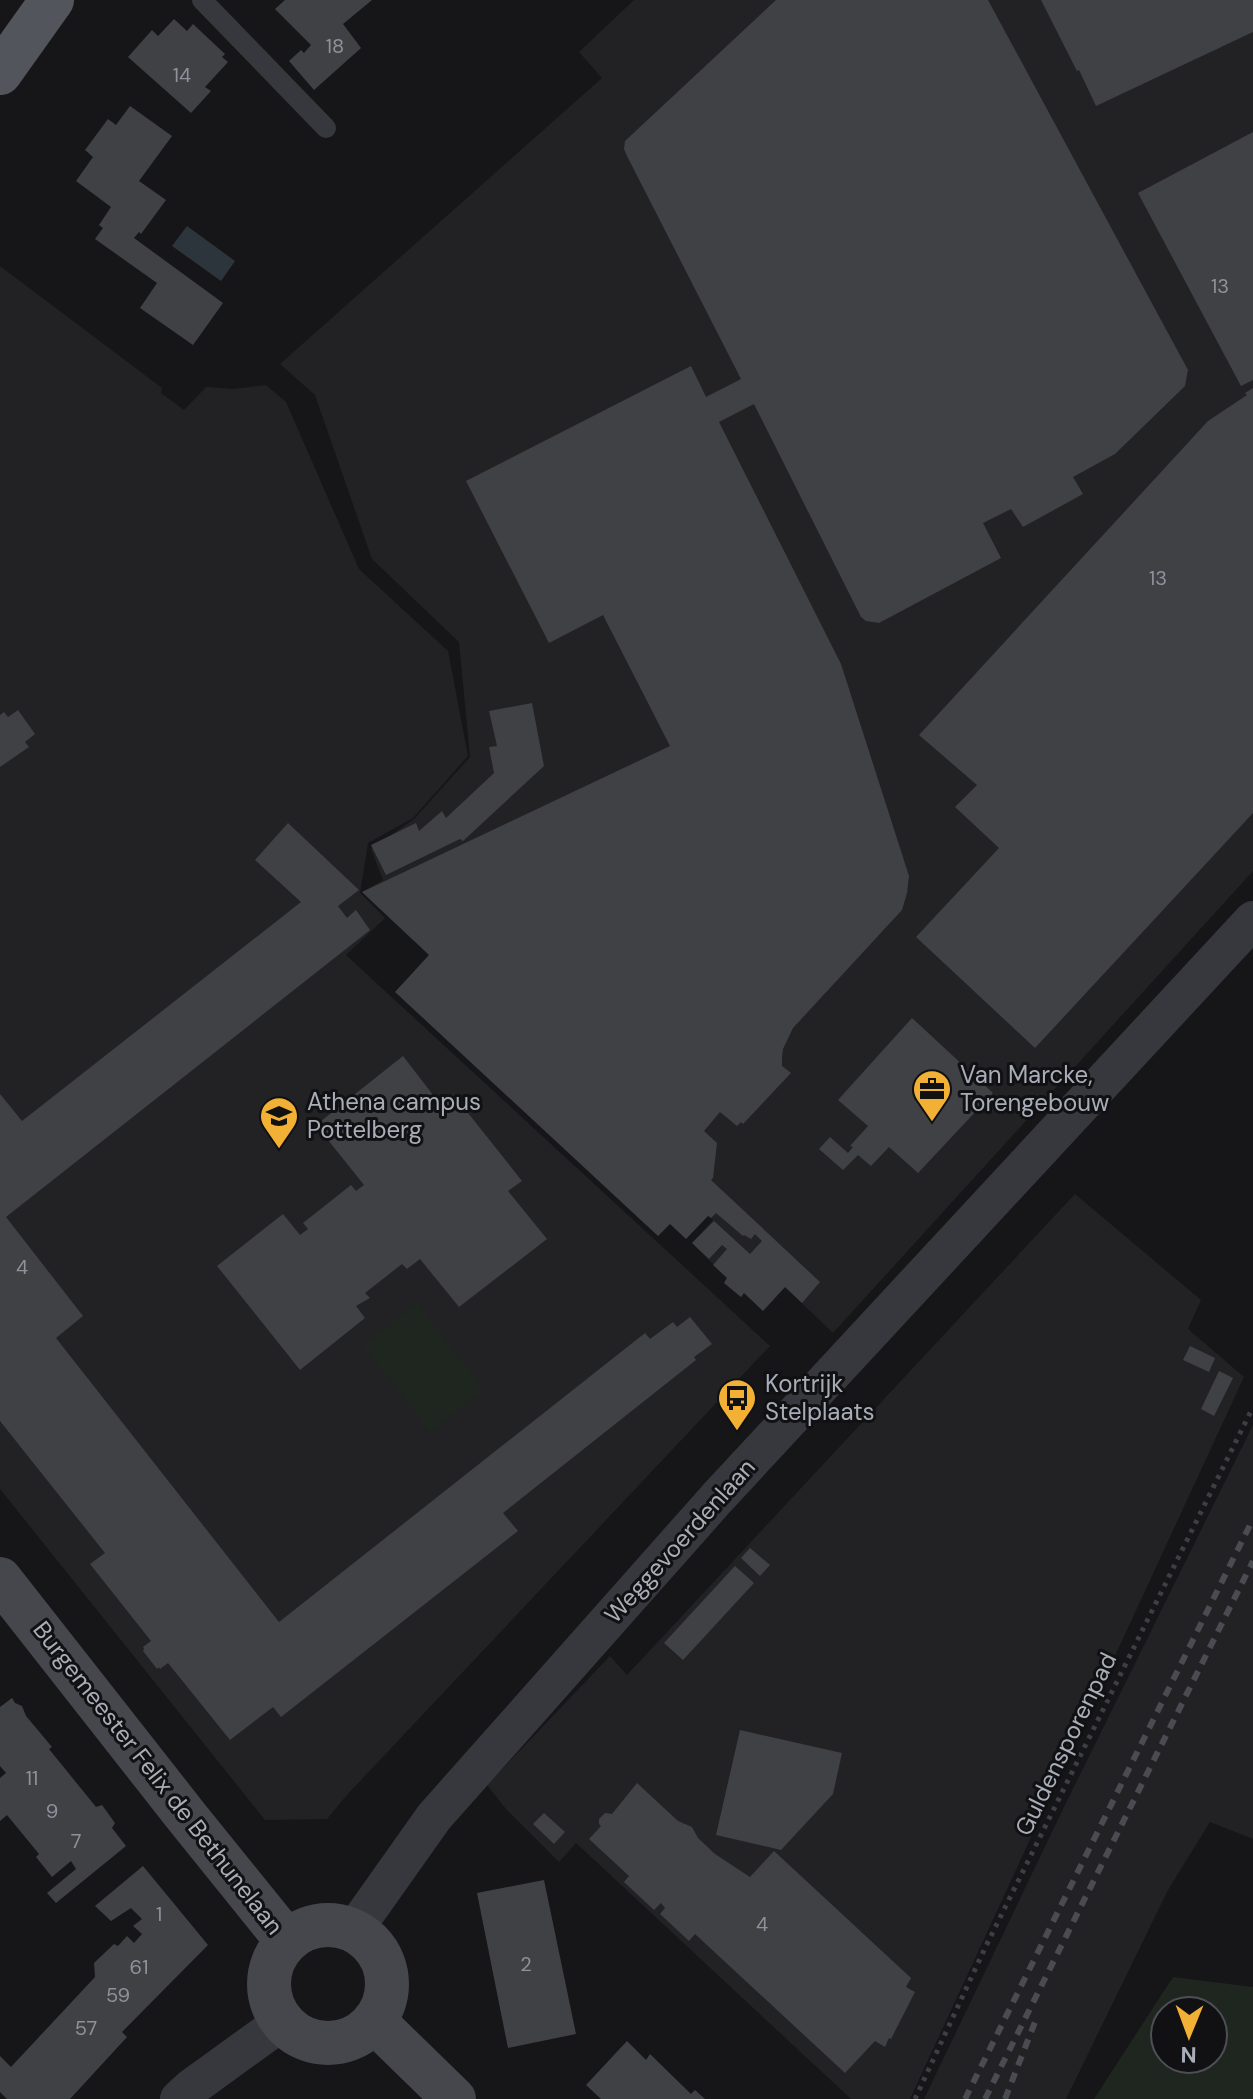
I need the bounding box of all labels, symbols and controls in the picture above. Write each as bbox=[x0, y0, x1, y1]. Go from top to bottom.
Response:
house number: 18 bbox=[326, 33, 344, 59]
house number: 14 bbox=[173, 62, 191, 88]
house number: 13 bbox=[1211, 273, 1229, 299]
house number: 13 bbox=[1149, 565, 1167, 591]
place label: Van Marcke, Torengebouw bbox=[960, 1059, 1109, 1118]
office icon: Van Marcke, Torengebouw bbox=[911, 1068, 953, 1123]
place label: Athena campus Pottelberg bbox=[307, 1086, 481, 1145]
school or university icon: Athena campus Pottelberg bbox=[258, 1095, 300, 1150]
house number: 4 bbox=[16, 1254, 28, 1280]
place label: Kortrijk Stelplaats bbox=[765, 1368, 875, 1427]
bus stop icon: Kortrijk Stelplaats bbox=[716, 1377, 758, 1432]
street label: Weggevoerdenlaan bbox=[597, 1452, 762, 1629]
street label: Burgemeester Felix de Bethunelaan bbox=[26, 1615, 290, 1941]
street label: Guldensporenpad bbox=[1008, 1647, 1123, 1840]
house number: 11 bbox=[26, 1765, 38, 1791]
house number: 9 bbox=[46, 1798, 58, 1824]
house number: 7 bbox=[71, 1828, 81, 1854]
house number: 1 bbox=[156, 1901, 162, 1927]
house number: 4 bbox=[756, 1911, 768, 1937]
house number: 2 bbox=[520, 1951, 532, 1977]
house number: 61 bbox=[130, 1954, 148, 1980]
house number: 59 bbox=[106, 1982, 130, 2008]
north arrow bbox=[1149, 1995, 1229, 2075]
house number: 57 bbox=[75, 2015, 97, 2041]
text: N bbox=[1180, 2040, 1197, 2069]

